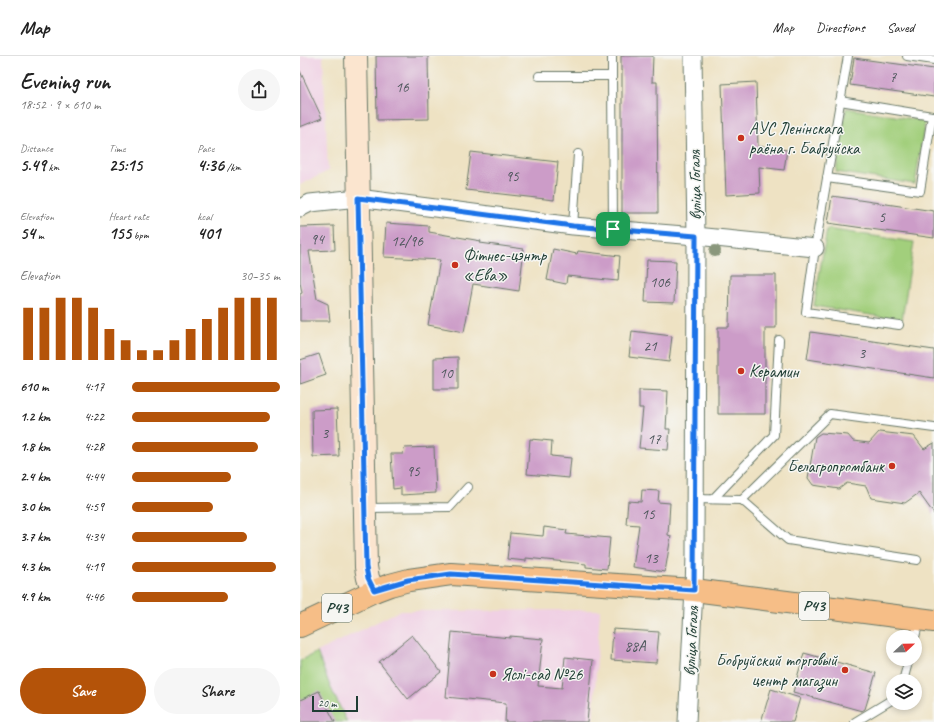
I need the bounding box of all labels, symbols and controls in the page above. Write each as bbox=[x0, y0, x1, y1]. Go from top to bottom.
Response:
text: Map bbox=[20, 16, 50, 40]
text: Map bbox=[773, 19, 794, 36]
text: Directions bbox=[816, 19, 865, 36]
text: Saved bbox=[887, 19, 914, 36]
text: Evening run bbox=[20, 68, 110, 96]
house number: 7 bbox=[890, 68, 898, 87]
button: share bbox=[238, 69, 280, 111]
house number: 16 bbox=[395, 78, 410, 97]
text: 18:52 · 9 × 610 m bbox=[20, 97, 101, 113]
place label: АУС Ленінскага раёна г. Бабруйска bbox=[749, 118, 861, 159]
marker: АУС Ленінскага раёна г. Бабруйска bbox=[736, 133, 746, 143]
text: Distance bbox=[20, 141, 53, 155]
text: Time bbox=[109, 141, 126, 155]
text: Pace bbox=[197, 141, 214, 155]
street label: вуліца Гогаля bbox=[684, 149, 706, 220]
text: 5.49 bbox=[20, 155, 46, 176]
text: 25:15 bbox=[109, 155, 142, 176]
text: 4:36 bbox=[197, 155, 224, 176]
text: km bbox=[46, 160, 59, 174]
text: /km bbox=[224, 160, 241, 174]
house number: 95 bbox=[505, 167, 520, 186]
house number: 5 bbox=[879, 208, 887, 227]
text: Elevation bbox=[20, 209, 54, 223]
text: Heart rate bbox=[109, 209, 149, 223]
text: kcal bbox=[197, 209, 212, 223]
pin bbox=[596, 212, 630, 246]
icon: arrive bbox=[602, 218, 624, 240]
text: 54 bbox=[20, 223, 35, 244]
text: 155 bbox=[109, 223, 131, 244]
text: 401 bbox=[197, 223, 220, 244]
text: m bbox=[35, 228, 44, 242]
text: bpm bbox=[131, 228, 149, 242]
house number: 94 bbox=[310, 230, 325, 249]
house number: 12/96 bbox=[391, 232, 424, 251]
place label: Фітнес-цэнтр «Ева» bbox=[463, 245, 548, 286]
marker: Фітнес-цэнтр «Ева» bbox=[450, 260, 460, 270]
text: Elevation bbox=[20, 268, 60, 284]
text: 30–35 m bbox=[240, 268, 280, 284]
house number: 106 bbox=[650, 273, 671, 292]
house number: 21 bbox=[643, 337, 658, 356]
house number: 3 bbox=[859, 344, 867, 363]
place label: Керамин bbox=[749, 361, 800, 382]
house number: 10 bbox=[439, 364, 454, 383]
marker: Керамин bbox=[736, 366, 746, 376]
text: 610 m bbox=[20, 379, 48, 395]
text: 4:17 bbox=[84, 379, 104, 395]
text: 1.2 km bbox=[20, 409, 50, 425]
text: 4:22 bbox=[84, 409, 104, 425]
house number: 3 bbox=[322, 424, 330, 443]
house number: 17 bbox=[647, 430, 662, 449]
text: 1.8 km bbox=[20, 439, 50, 455]
text: 4:28 bbox=[84, 439, 104, 455]
place label: Белагропромбанк bbox=[787, 456, 886, 477]
marker: Белагропромбанк bbox=[887, 461, 897, 471]
house number: 95 bbox=[406, 462, 421, 481]
text: 2.4 km bbox=[20, 469, 50, 485]
text: 4:44 bbox=[84, 469, 104, 485]
text: 3.0 km bbox=[20, 499, 50, 515]
text: 4:59 bbox=[84, 499, 104, 515]
house number: 15 bbox=[641, 505, 656, 524]
text: 3.7 km bbox=[20, 529, 50, 545]
text: 4:34 bbox=[84, 529, 104, 545]
house number: 13 bbox=[644, 549, 659, 568]
text: 4.3 km bbox=[20, 559, 50, 575]
text: 4:19 bbox=[84, 559, 104, 575]
text: 4.9 km bbox=[20, 589, 50, 605]
text: 4:46 bbox=[84, 589, 104, 605]
road number: Р43 bbox=[799, 592, 829, 620]
road number: Р43 bbox=[322, 594, 352, 622]
street label: вуліца Гогаля bbox=[679, 605, 703, 677]
north arrow bbox=[886, 630, 922, 666]
map controls bbox=[886, 630, 922, 710]
house number: 88А bbox=[624, 637, 647, 656]
place label: Бобруйский торговый центр магазин bbox=[716, 650, 838, 692]
place label: Яслі-сад №26 bbox=[501, 664, 584, 685]
marker: Бобруйский торговый центр магазин bbox=[840, 665, 850, 675]
button: Save bbox=[20, 668, 146, 714]
button: Share bbox=[154, 668, 280, 714]
marker: Яслі-сад №26 bbox=[488, 669, 498, 679]
button: layers bbox=[886, 674, 922, 710]
scale bar bbox=[312, 694, 358, 713]
text: 20 m bbox=[318, 696, 337, 710]

